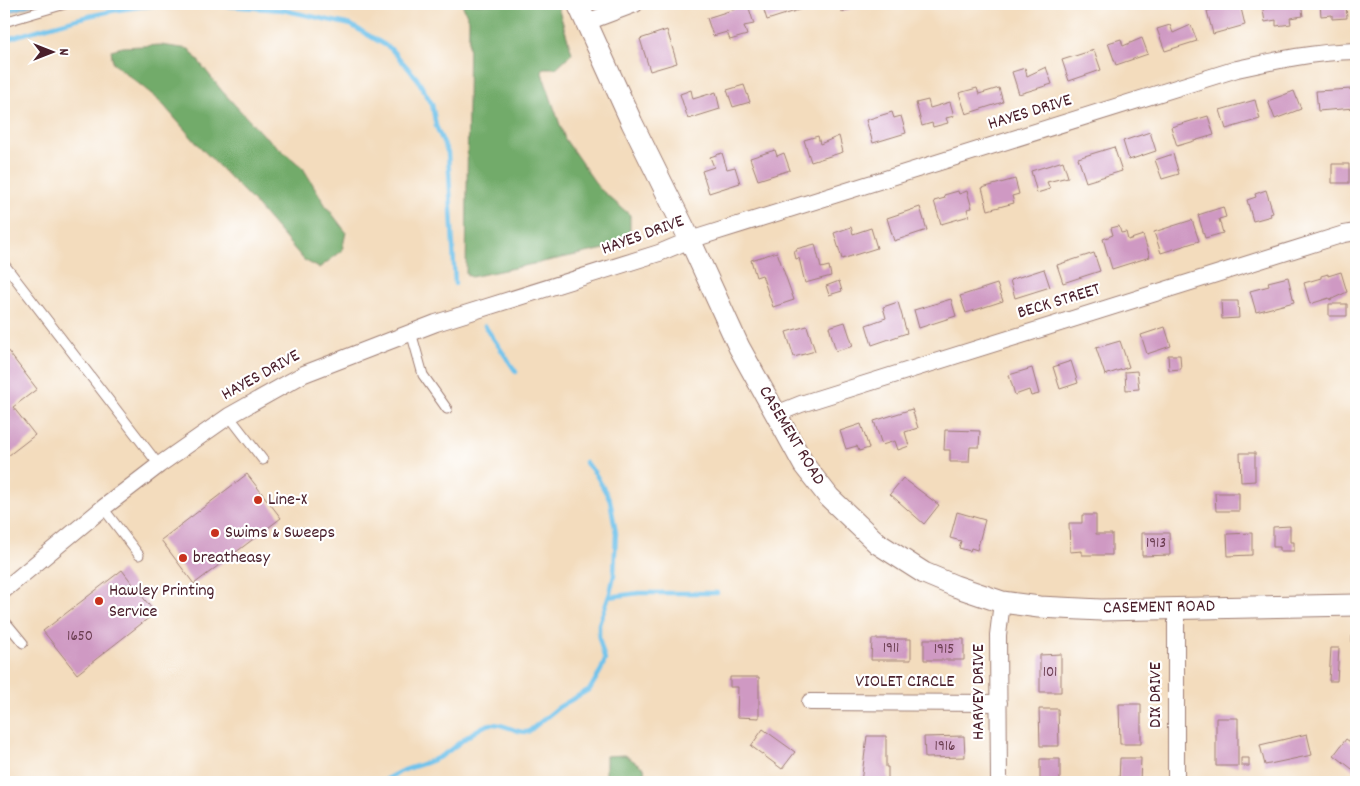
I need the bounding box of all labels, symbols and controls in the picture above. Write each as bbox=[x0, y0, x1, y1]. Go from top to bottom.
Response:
north arrow bbox=[28, 28, 78, 78]
text: N bbox=[53, 49, 73, 56]
street label: HAYES DRIVE bbox=[985, 88, 1075, 138]
street label: HAYES DRIVE bbox=[598, 209, 688, 263]
street label: BECK STREET bbox=[1014, 278, 1104, 326]
street label: HAYES DRIVE bbox=[217, 344, 305, 408]
street label: CASEMENT ROAD bbox=[751, 382, 831, 490]
place label: Line-X bbox=[268, 488, 307, 513]
marker: Line-X bbox=[252, 494, 264, 506]
place label: Swims & Sweeps bbox=[225, 521, 335, 546]
marker: Swims & Sweeps bbox=[209, 527, 221, 539]
house number: 1913 bbox=[1146, 533, 1166, 555]
place label: breatheasy bbox=[193, 546, 271, 571]
marker: breatheasy bbox=[177, 552, 189, 564]
place label: Hawley Printing Service bbox=[109, 579, 215, 625]
marker: Hawley Printing Service bbox=[93, 595, 105, 607]
street label: CASEMENT ROAD bbox=[1103, 595, 1215, 621]
house number: 1650 bbox=[67, 626, 93, 648]
house number: 1911 bbox=[883, 638, 899, 660]
house number: 1915 bbox=[934, 639, 954, 661]
street label: HARVEY DRIVE bbox=[967, 644, 992, 740]
house number: 101 bbox=[1043, 662, 1057, 684]
street label: DIX DRIVE bbox=[1144, 662, 1169, 728]
street label: VIOLET CIRCLE bbox=[855, 670, 955, 695]
house number: 1916 bbox=[935, 736, 955, 758]

